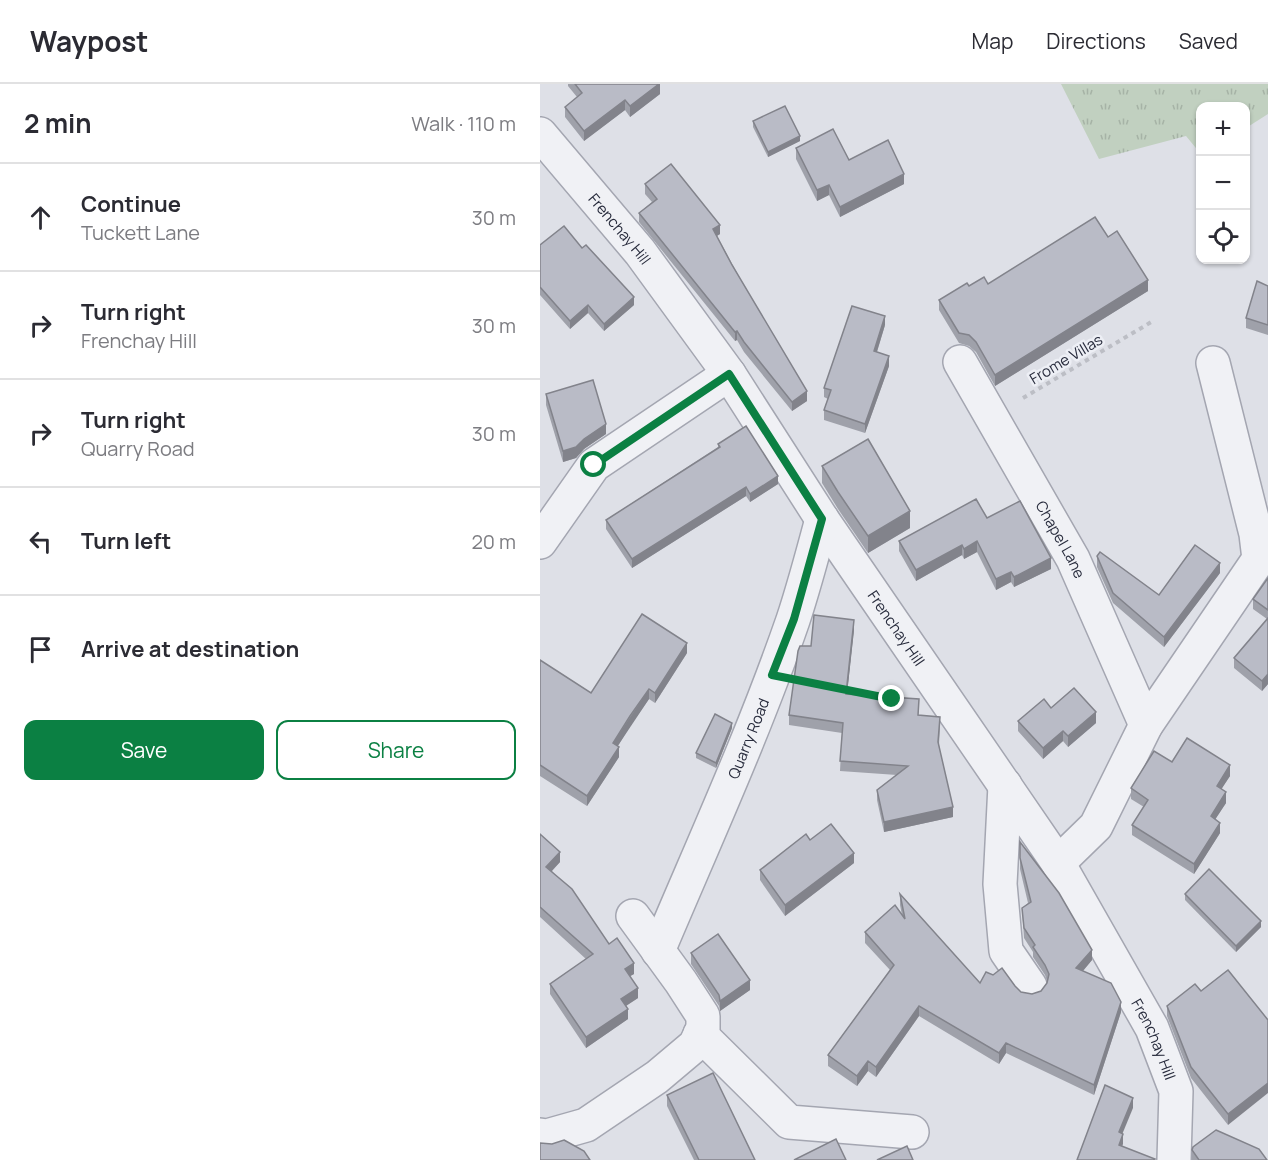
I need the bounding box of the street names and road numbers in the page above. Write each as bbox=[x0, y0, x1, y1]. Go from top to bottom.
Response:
street label: Frenchay Hill bbox=[584, 189, 656, 269]
street label: Frome Villas bbox=[1026, 329, 1106, 389]
street label: Chapel Lane bbox=[1031, 496, 1091, 582]
street label: Frenchay Hill bbox=[863, 586, 930, 670]
street label: Quarry Road bbox=[722, 695, 774, 782]
street label: Frenchay Hill bbox=[1127, 994, 1181, 1083]

